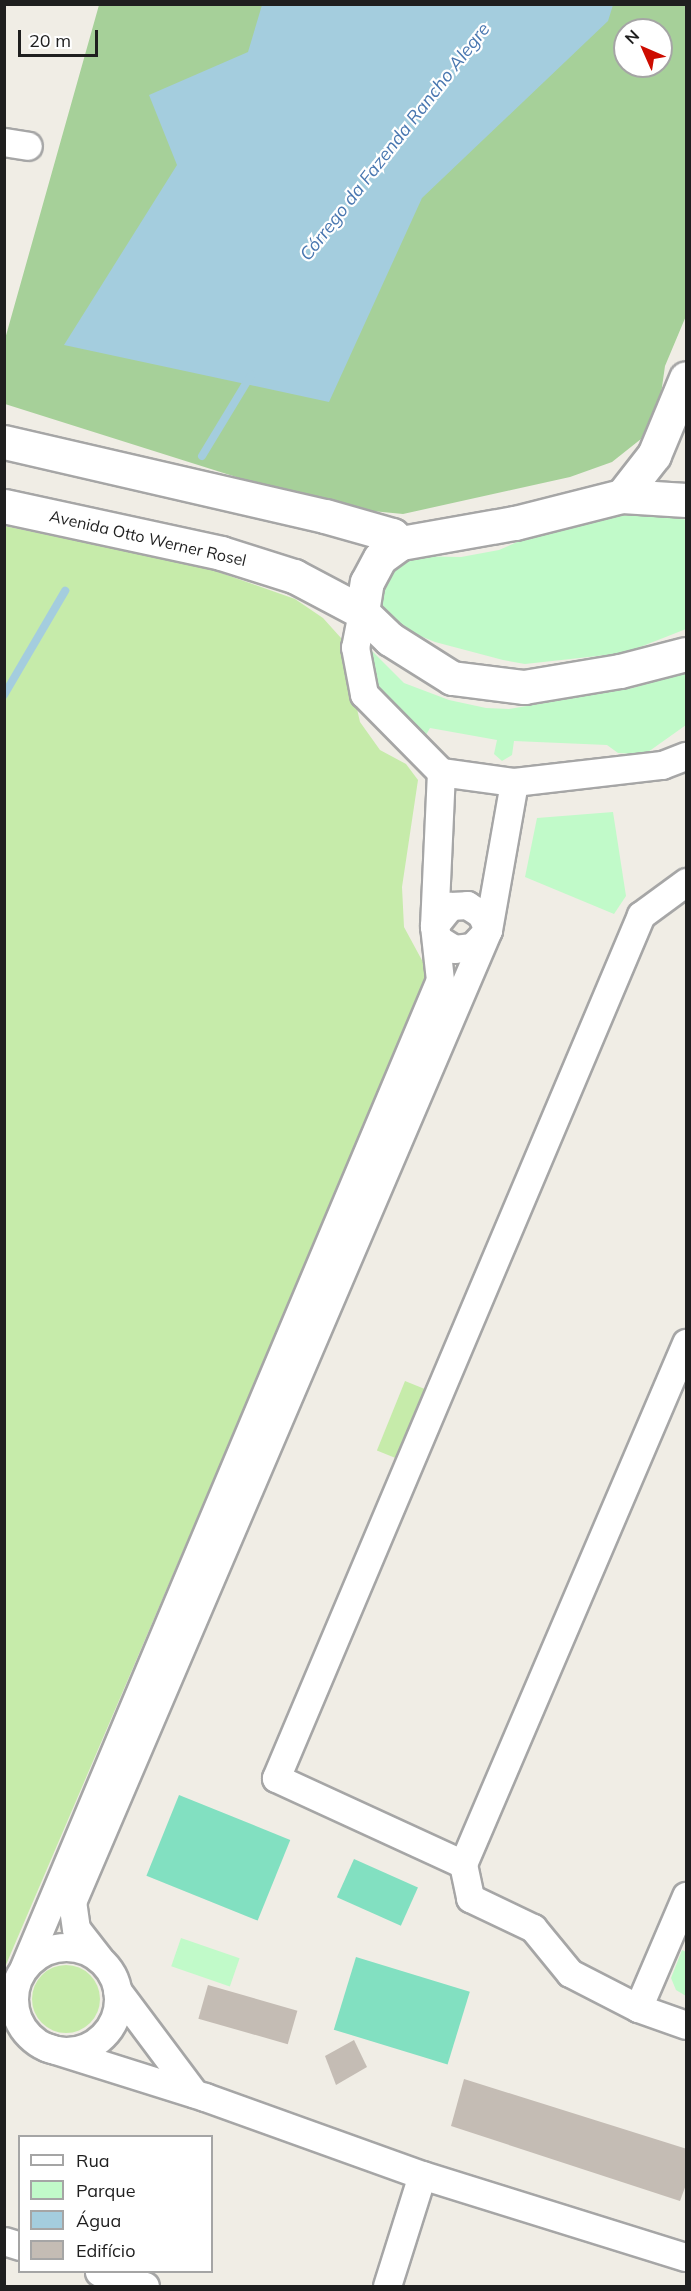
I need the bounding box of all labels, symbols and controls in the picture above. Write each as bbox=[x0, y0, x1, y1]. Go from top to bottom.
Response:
scale bar bbox=[21, 18, 100, 56]
north arrow bbox=[613, 18, 673, 78]
water label: Córrego da Fazenda Rancho Alegre bbox=[295, 19, 495, 265]
text: N bbox=[620, 25, 643, 48]
text: 20 m bbox=[29, 29, 71, 52]
street label: Avenida Otto Werner Rosel bbox=[48, 506, 248, 570]
legend bbox=[18, 2135, 213, 2273]
text: Rua bbox=[76, 2149, 110, 2172]
text: Parque bbox=[76, 2179, 135, 2202]
text: Água bbox=[76, 2209, 121, 2232]
text: Edifício bbox=[76, 2239, 135, 2262]

